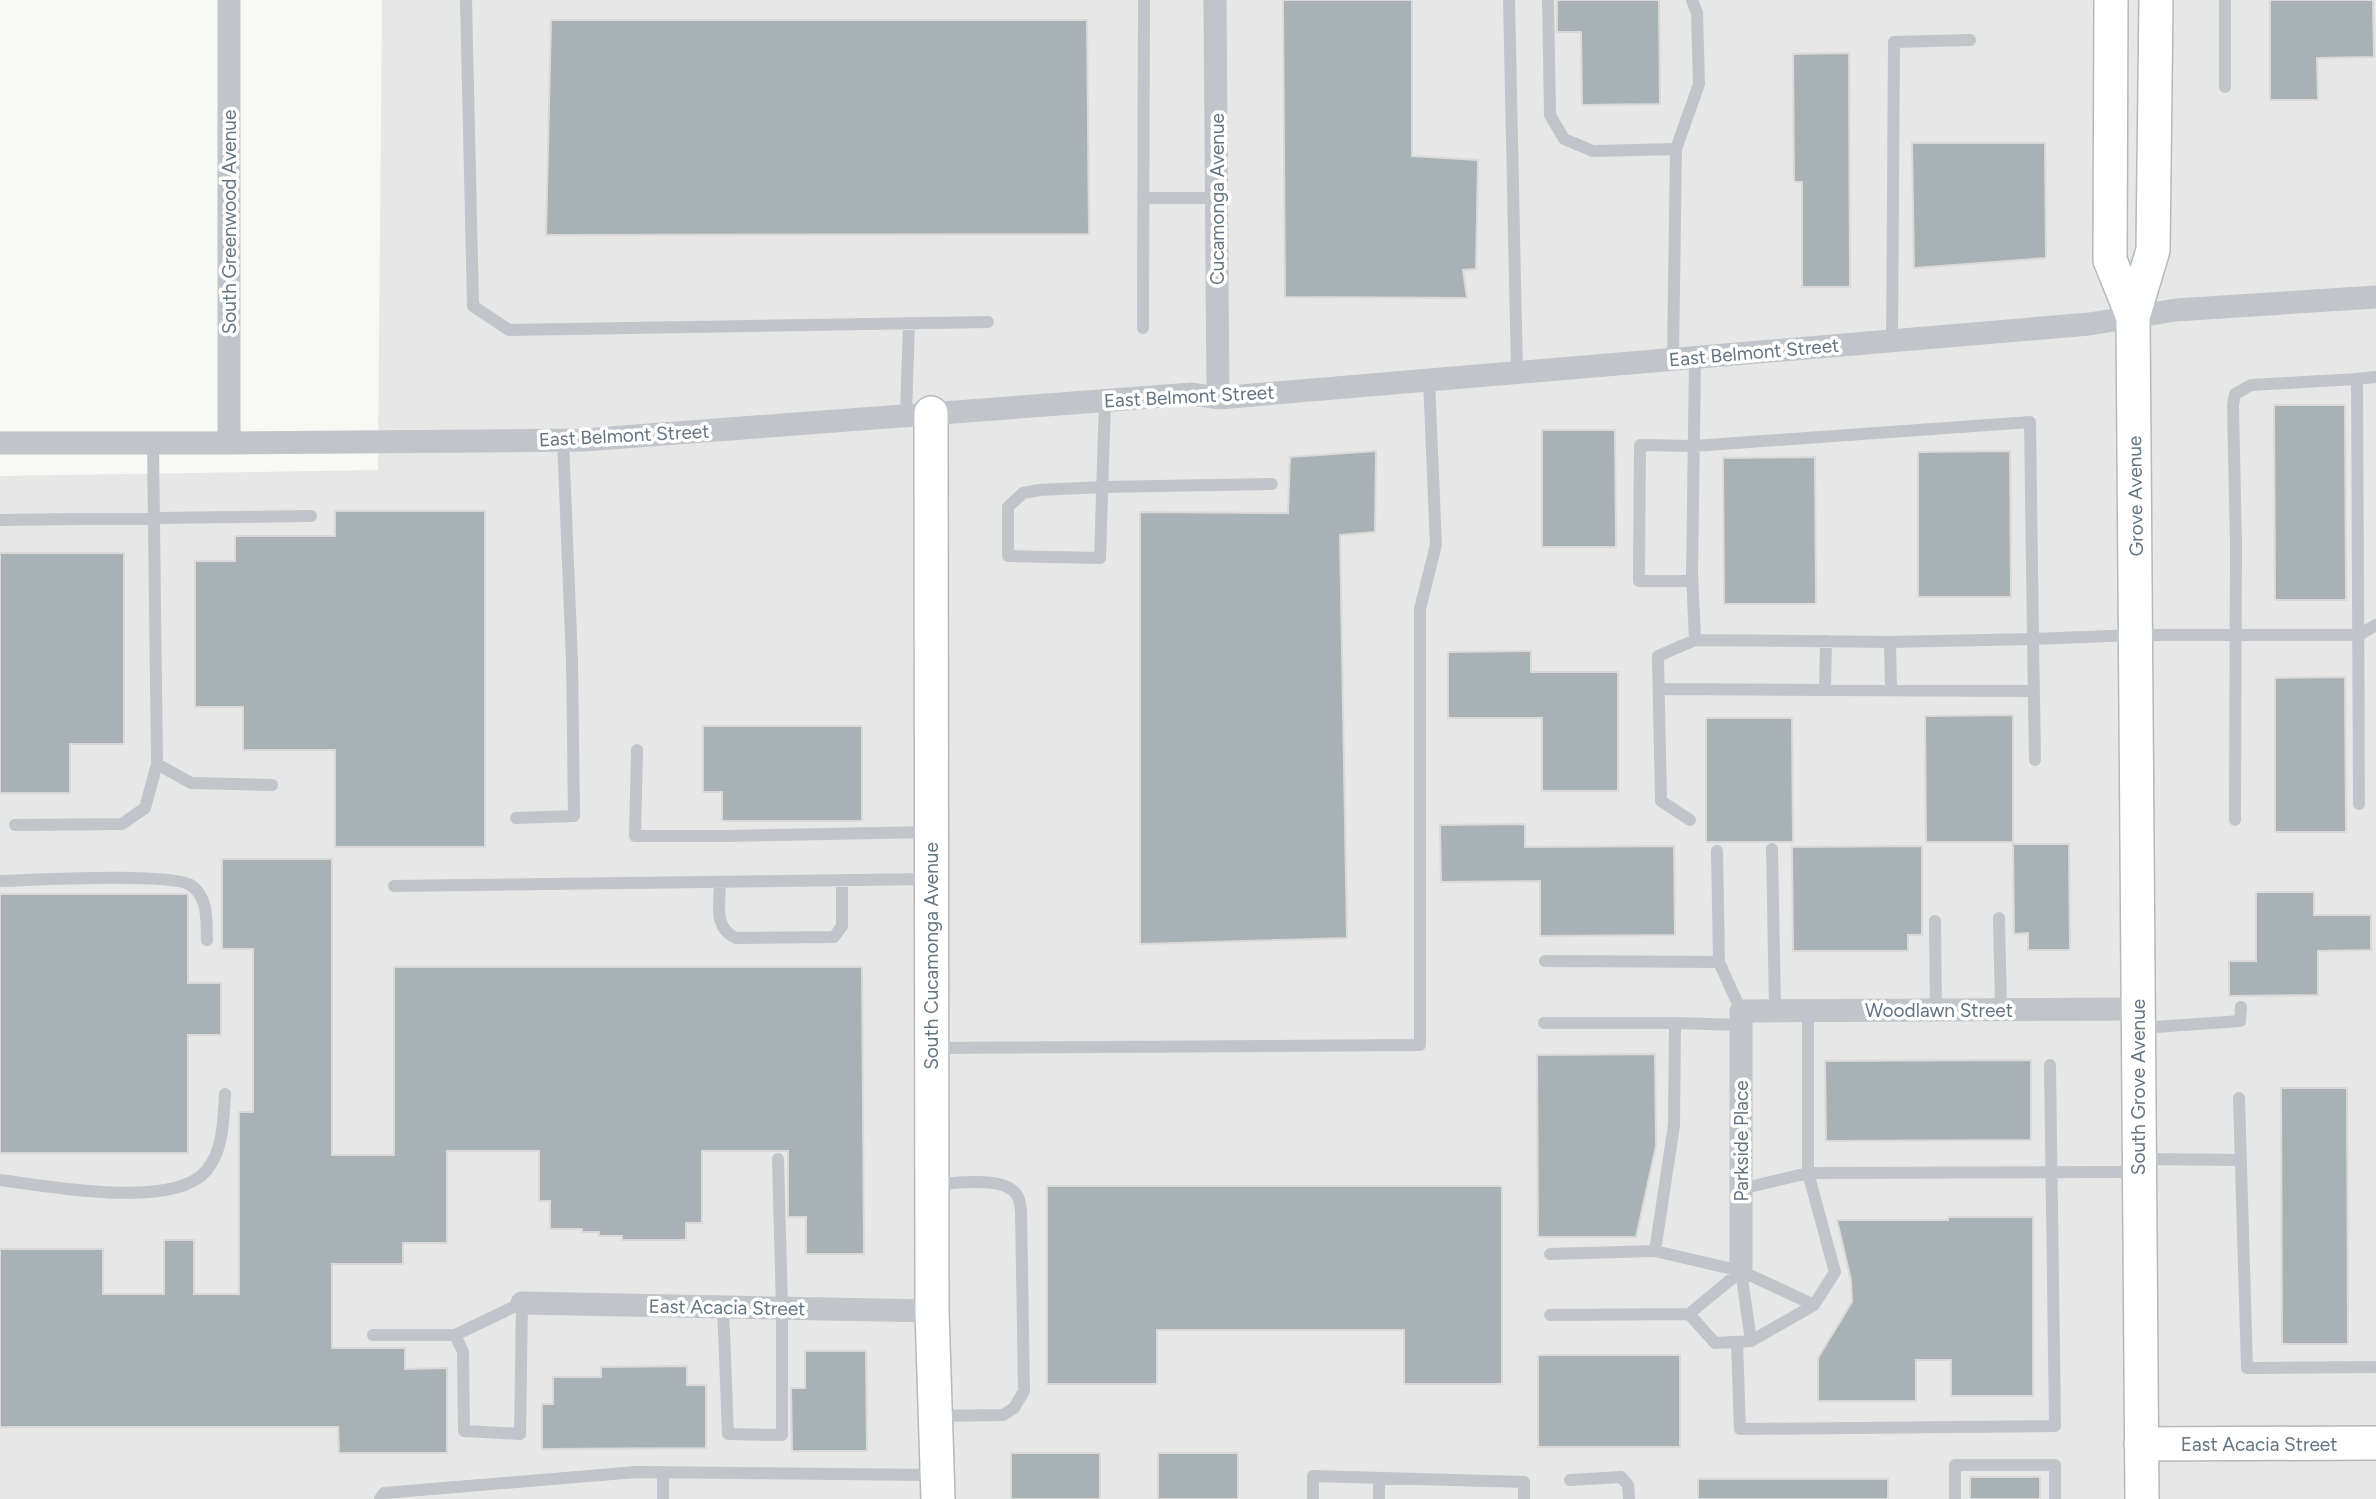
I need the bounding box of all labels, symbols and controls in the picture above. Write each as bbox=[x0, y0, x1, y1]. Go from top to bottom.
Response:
street label: South Greenwood Avenue bbox=[218, 110, 241, 334]
street label: Cucamonga Avenue bbox=[1206, 113, 1229, 285]
street label: East Belmont Street bbox=[1668, 334, 1840, 371]
street label: East Belmont Street bbox=[1103, 381, 1275, 412]
street label: East Belmont Street bbox=[538, 420, 710, 451]
street label: Grove Avenue bbox=[2123, 435, 2148, 556]
street label: South Cucamonga Avenue bbox=[920, 842, 943, 1070]
street label: Woodlawn Street bbox=[1865, 999, 2013, 1022]
street label: South Grove Avenue bbox=[2127, 999, 2150, 1175]
street label: Parkside Place bbox=[1730, 1080, 1753, 1202]
street label: East Acacia Street bbox=[648, 1295, 806, 1320]
street label: East Acacia Street bbox=[2181, 1433, 2337, 1456]

